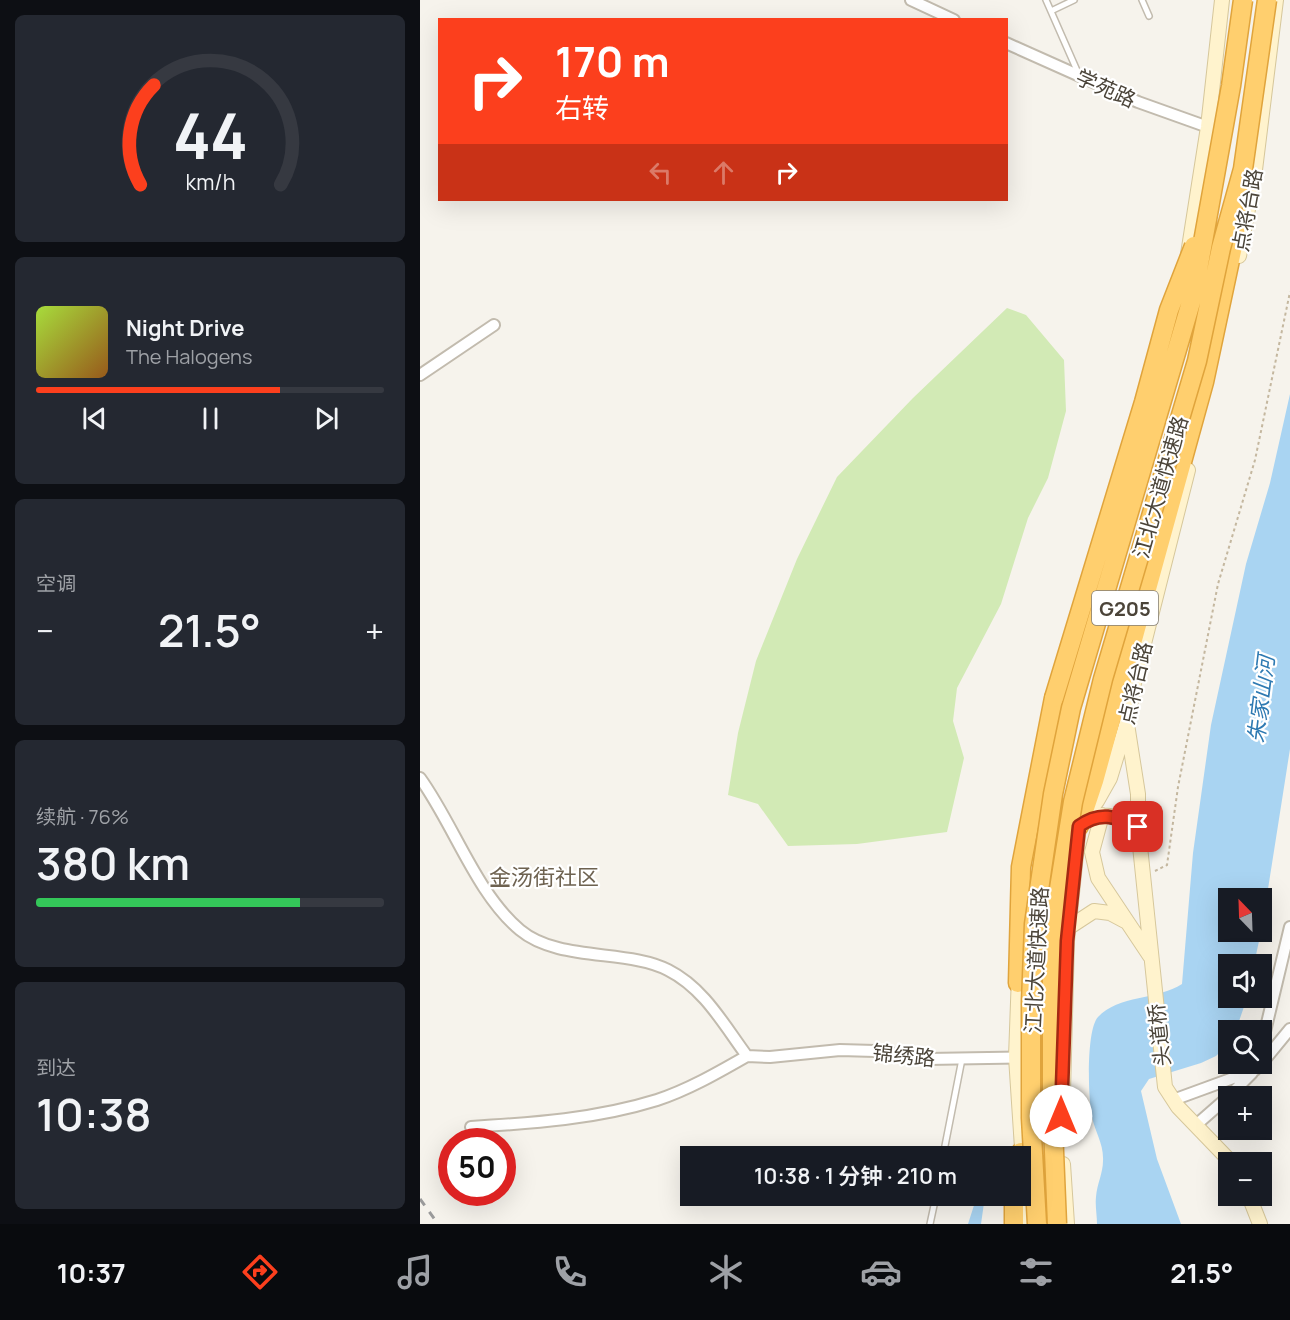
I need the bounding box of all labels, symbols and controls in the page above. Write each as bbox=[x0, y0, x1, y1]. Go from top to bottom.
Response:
text: 170 m bbox=[555, 32, 670, 90]
icon: right bbox=[456, 42, 534, 120]
street label: 学苑路 bbox=[1072, 62, 1140, 114]
text: 右转 bbox=[555, 89, 609, 126]
text: 44 bbox=[172, 93, 248, 179]
icon: left bbox=[644, 156, 677, 189]
icon: ahead bbox=[707, 156, 740, 189]
icon: right bbox=[770, 156, 803, 189]
street label: 点将台路 bbox=[1226, 166, 1268, 254]
text: km/h bbox=[185, 168, 235, 197]
text: Night Drive bbox=[126, 313, 245, 343]
text: The Halogens bbox=[126, 343, 252, 370]
icon: previous bbox=[78, 402, 111, 435]
icon: pause bbox=[194, 402, 227, 435]
icon: next bbox=[310, 402, 343, 435]
street label: 江北大道快速路 bbox=[1126, 412, 1194, 562]
text: 空调 bbox=[36, 570, 76, 597]
road number: G205 bbox=[1092, 591, 1158, 625]
text: 21.5° bbox=[158, 599, 261, 661]
text: − bbox=[36, 608, 54, 653]
text: + bbox=[365, 608, 384, 653]
street label: 点将台路 bbox=[1112, 639, 1158, 727]
water label: 朱家山河 bbox=[1241, 650, 1282, 745]
pin bbox=[1112, 801, 1163, 852]
text: 续航 · 76% bbox=[36, 803, 129, 830]
icon: arrive bbox=[1121, 810, 1154, 843]
text: 380 km bbox=[36, 832, 190, 894]
district label: 金汤街社区 bbox=[489, 862, 599, 892]
street label: 江北大道快速路 bbox=[1018, 886, 1054, 1034]
north arrow bbox=[1218, 888, 1272, 942]
map controls bbox=[1218, 888, 1272, 1206]
button: sound bbox=[1218, 954, 1272, 1008]
street label: 头道桥 bbox=[1142, 1002, 1176, 1068]
button: search bbox=[1218, 1020, 1272, 1074]
street label: 锦绣路 bbox=[871, 1038, 937, 1072]
text: 到达 bbox=[36, 1054, 76, 1081]
text: 10:38 bbox=[36, 1083, 151, 1145]
position arrow bbox=[1029, 1084, 1093, 1148]
button: + bbox=[1218, 1086, 1272, 1140]
speed limit sign: 50 bbox=[438, 1128, 516, 1206]
button: − bbox=[1218, 1152, 1272, 1206]
text: 10:38 · 1 分钟 · 210 m bbox=[754, 1161, 957, 1191]
icon: directions bbox=[239, 1251, 281, 1293]
icon: music bbox=[394, 1251, 436, 1293]
icon: phone bbox=[549, 1251, 591, 1293]
icon: climate bbox=[705, 1251, 747, 1293]
icon: car bbox=[860, 1251, 902, 1293]
icon: filters bbox=[1015, 1251, 1057, 1293]
text: 10:37 bbox=[57, 1254, 126, 1291]
text: 21.5° bbox=[1170, 1254, 1233, 1291]

